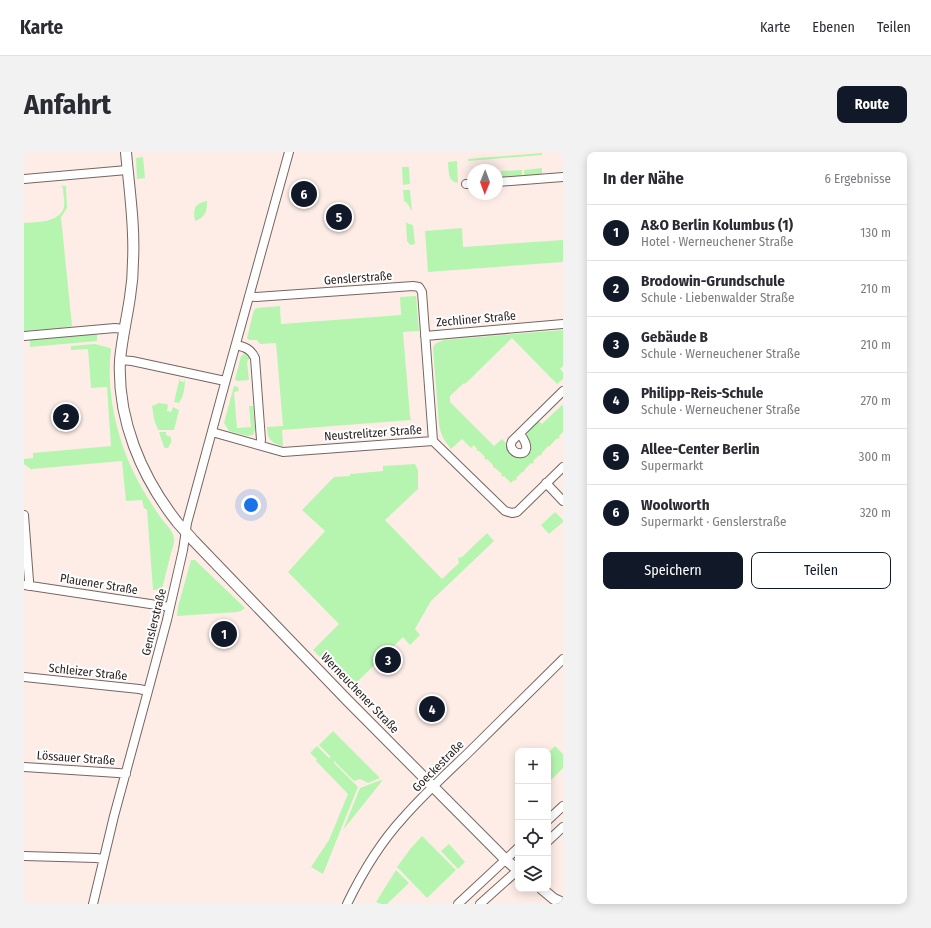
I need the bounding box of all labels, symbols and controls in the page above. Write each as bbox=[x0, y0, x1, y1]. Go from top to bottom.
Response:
text: Karte bbox=[20, 16, 63, 39]
text: Karte bbox=[760, 19, 790, 36]
text: Ebenen bbox=[812, 19, 855, 36]
text: Teilen bbox=[877, 19, 911, 36]
button: Route bbox=[837, 86, 907, 123]
text: Anfahrt bbox=[24, 88, 111, 121]
north arrow bbox=[467, 164, 503, 200]
text: In der Nähe bbox=[603, 168, 684, 189]
text: 6 Ergebnisse bbox=[824, 171, 891, 186]
pin: 6 bbox=[291, 179, 317, 209]
pin: 5 bbox=[326, 202, 352, 232]
text: A&O Berlin Kolumbus (1) bbox=[641, 216, 793, 234]
text: 1 bbox=[613, 225, 619, 240]
text: 130 m bbox=[860, 225, 891, 240]
text: Hotel · Werneuchener Straße bbox=[641, 234, 793, 249]
street label: Genslerstraße bbox=[323, 269, 393, 287]
text: Brodowin-Grundschule bbox=[641, 272, 785, 290]
text: 2 bbox=[613, 281, 619, 296]
text: 210 m bbox=[861, 281, 891, 296]
text: Schule · Liebenwalder Straße bbox=[641, 290, 794, 305]
street label: Zechliner Straße bbox=[435, 309, 517, 329]
text: Gebäude B bbox=[641, 328, 708, 346]
text: 3 bbox=[613, 337, 619, 352]
text: 210 m bbox=[861, 337, 891, 352]
text: Schule · Werneuchener Straße bbox=[641, 346, 800, 361]
text: Philipp-Reis-Schule bbox=[641, 384, 763, 402]
text: 4 bbox=[613, 393, 619, 408]
text: 270 m bbox=[860, 393, 891, 408]
pin: 2 bbox=[53, 402, 79, 432]
text: Schule · Werneuchener Straße bbox=[641, 402, 800, 417]
street label: Neustrelitzer Straße bbox=[324, 423, 422, 443]
text: Allee-Center Berlin bbox=[641, 440, 760, 458]
text: 5 bbox=[613, 449, 619, 464]
text: 300 m bbox=[859, 449, 891, 464]
text: Supermarkt bbox=[641, 458, 703, 473]
your location bbox=[241, 495, 261, 515]
text: Woolworth bbox=[641, 496, 710, 514]
text: 6 bbox=[613, 505, 619, 520]
text: 320 m bbox=[860, 505, 891, 520]
text: Supermarkt · Genslerstraße bbox=[641, 514, 786, 529]
button: Speichern bbox=[603, 552, 743, 589]
button: Teilen bbox=[751, 552, 891, 589]
street label: Plauener Straße bbox=[59, 571, 139, 597]
street label: Genslerstraße bbox=[139, 587, 169, 657]
pin: 1 bbox=[211, 619, 237, 649]
pin: 3 bbox=[375, 645, 401, 675]
street label: Werneuchener Straße bbox=[318, 650, 402, 736]
street label: Schleizer Straße bbox=[48, 661, 128, 683]
pin: 4 bbox=[419, 694, 445, 724]
street label: Goeckestraße bbox=[409, 737, 467, 795]
street label: Lössauer Straße bbox=[36, 748, 116, 768]
map controls bbox=[515, 748, 551, 892]
button: + bbox=[515, 748, 551, 784]
button: − bbox=[515, 784, 551, 820]
button: locate bbox=[515, 820, 551, 856]
button: layers bbox=[515, 856, 551, 892]

